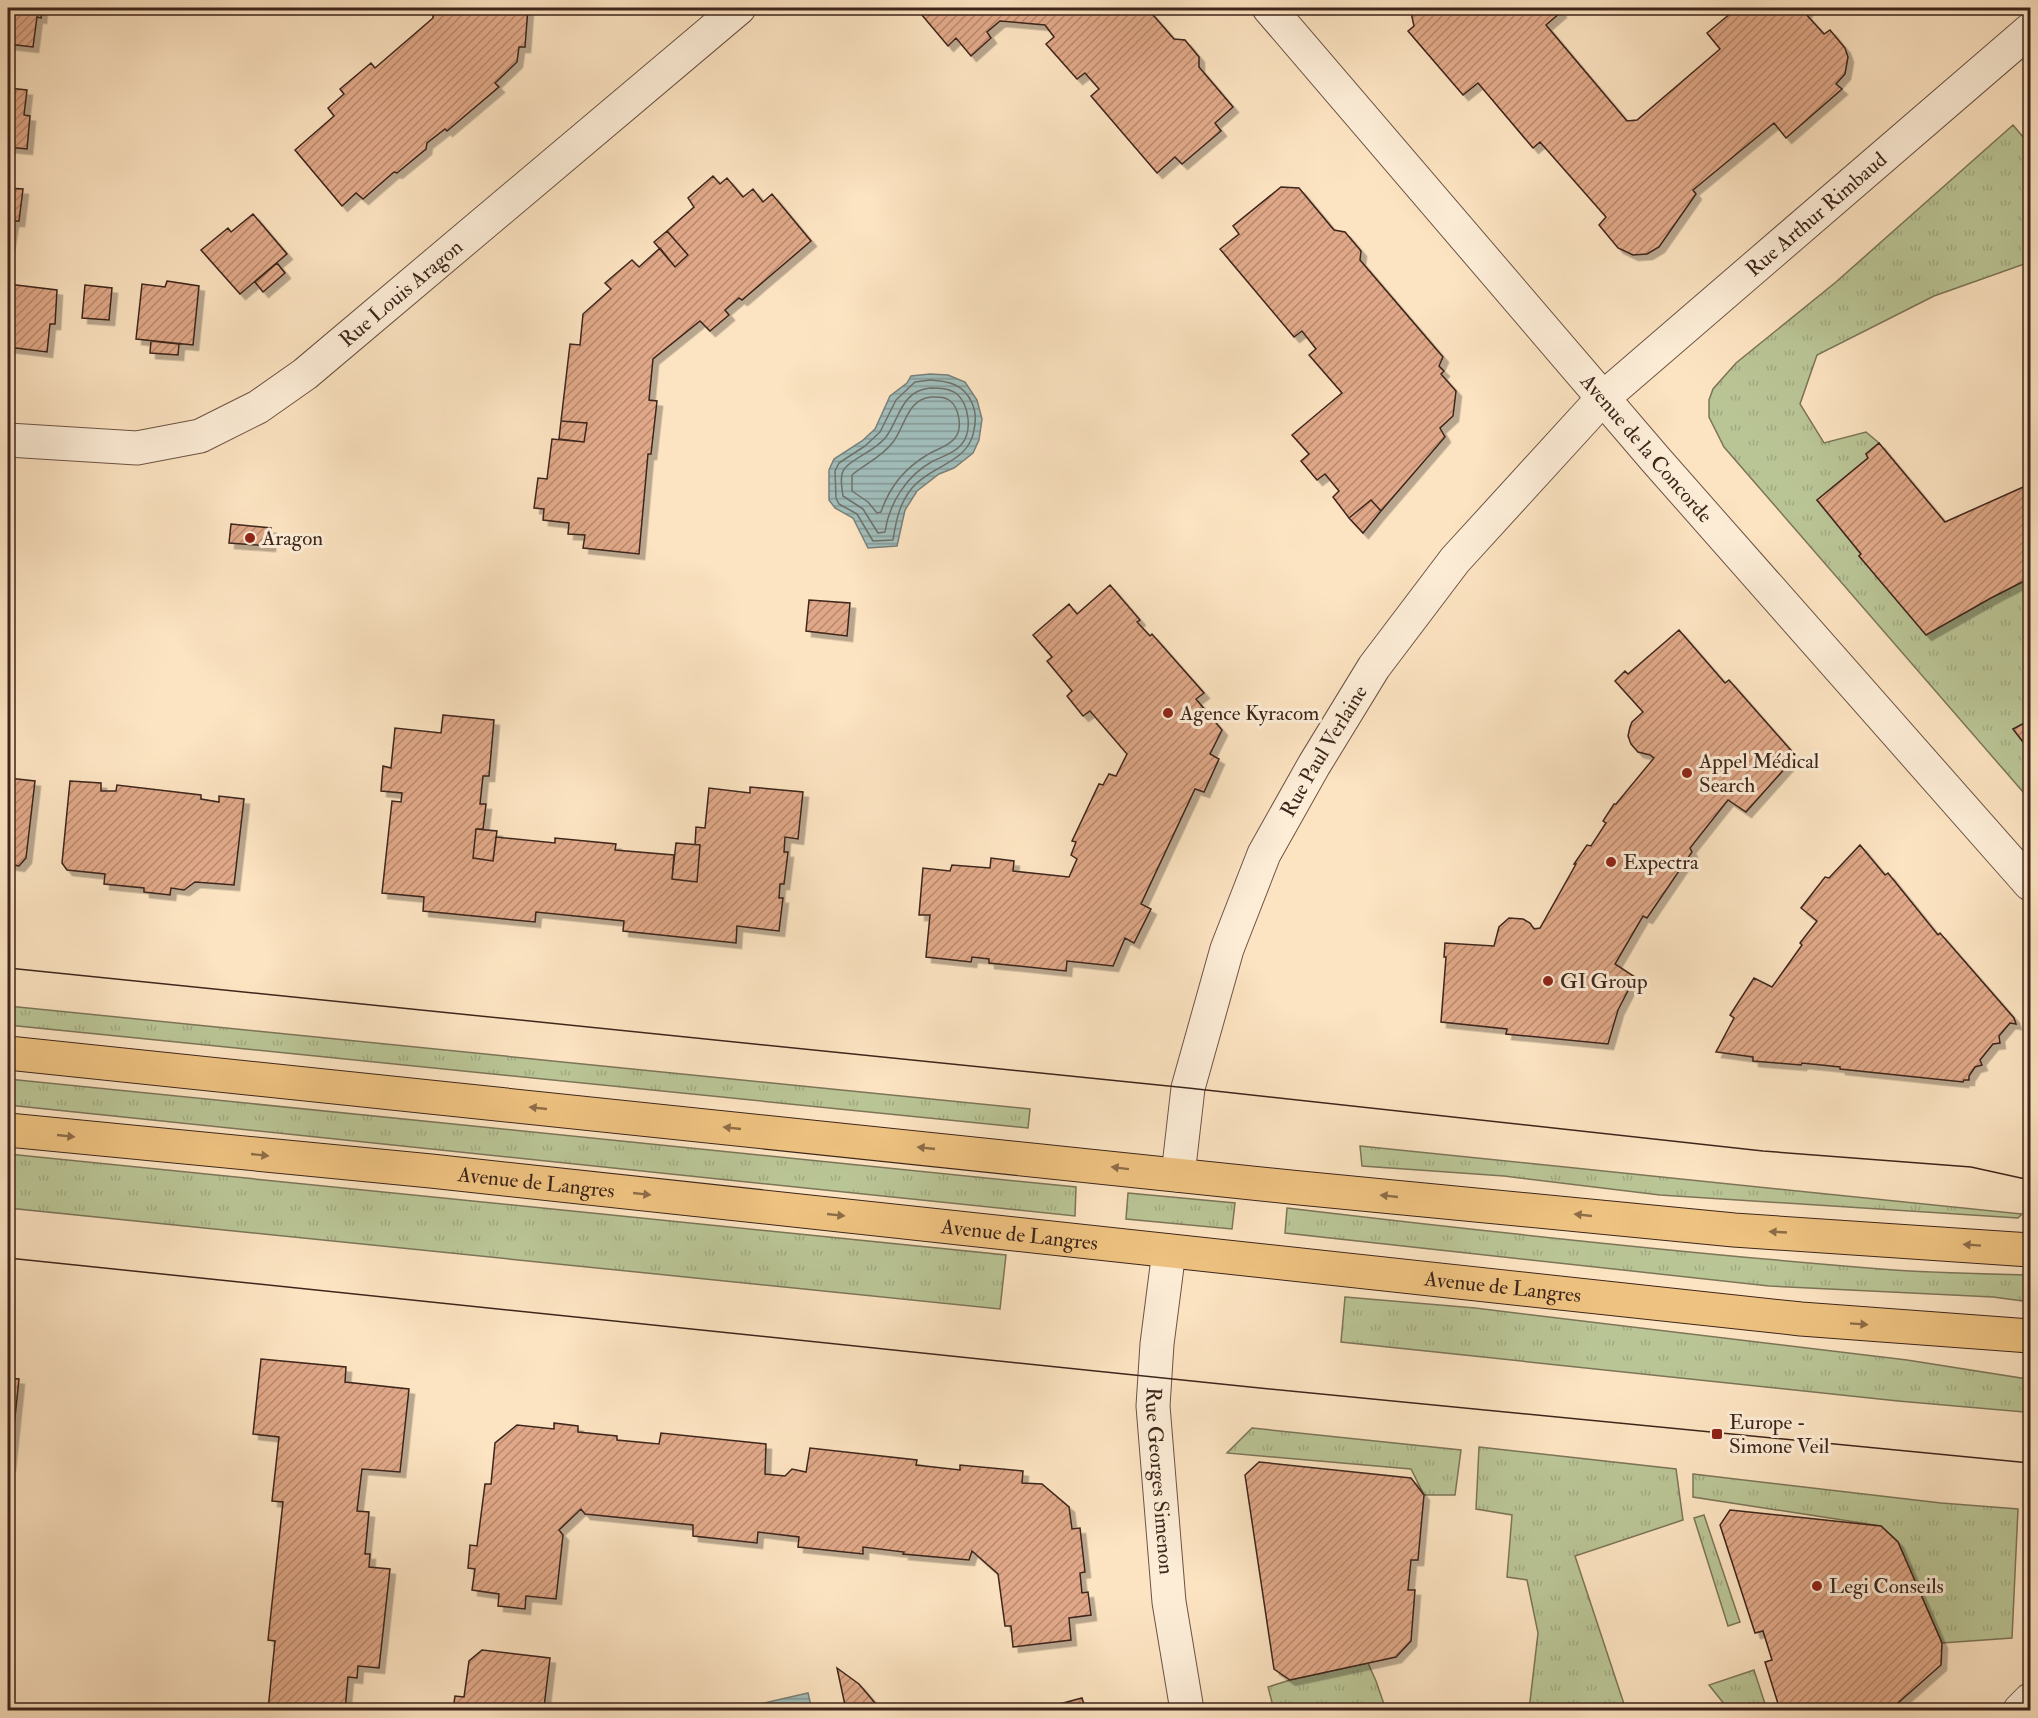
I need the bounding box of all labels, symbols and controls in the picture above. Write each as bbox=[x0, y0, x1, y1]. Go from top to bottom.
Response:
street label: Rue Arthur Rimbaud bbox=[1740, 146, 1893, 283]
street label: Rue Louis Aragon bbox=[333, 233, 468, 353]
street label: Avenue de la Concorde bbox=[1574, 367, 1719, 529]
place label: Aragon bbox=[261, 525, 323, 552]
marker: Aragon bbox=[243, 531, 257, 545]
street label: Rue Paul Verlaine bbox=[1274, 680, 1373, 822]
place label: Agence Kyracom bbox=[1179, 700, 1319, 727]
marker: Agence Kyracom bbox=[1161, 706, 1175, 720]
place label: Appel Médical Search bbox=[1698, 748, 1820, 799]
marker: Appel Médical Search bbox=[1680, 766, 1694, 780]
place label: Expectra bbox=[1623, 849, 1699, 876]
marker: Expectra bbox=[1604, 855, 1618, 869]
place label: GI Group bbox=[1560, 968, 1648, 995]
marker: GI Group bbox=[1541, 974, 1555, 988]
one-way arrow bbox=[529, 1103, 548, 1113]
one-way arrow bbox=[723, 1123, 742, 1133]
one-way arrow bbox=[56, 1131, 75, 1141]
one-way arrow bbox=[916, 1143, 935, 1153]
one-way arrow bbox=[250, 1150, 269, 1160]
street label: Avenue de Langres bbox=[456, 1160, 616, 1204]
one-way arrow bbox=[1110, 1163, 1129, 1173]
one-way arrow bbox=[632, 1189, 651, 1199]
one-way arrow bbox=[1380, 1191, 1399, 1201]
one-way arrow bbox=[826, 1210, 845, 1220]
one-way arrow bbox=[1574, 1210, 1593, 1220]
street label: Avenue de Langres bbox=[939, 1213, 1099, 1256]
one-way arrow bbox=[1768, 1228, 1787, 1237]
one-way arrow bbox=[1963, 1241, 1982, 1250]
street label: Avenue de Langres bbox=[1422, 1265, 1583, 1309]
one-way arrow bbox=[1850, 1319, 1869, 1328]
street label: Rue Georges Simenon bbox=[1139, 1386, 1180, 1576]
place label: Europe - Simone Veil bbox=[1729, 1409, 1830, 1460]
marker: Europe - Simone Veil bbox=[1710, 1427, 1724, 1441]
place label: Legi Conseils bbox=[1829, 1573, 1944, 1600]
marker: Legi Conseils bbox=[1810, 1579, 1824, 1593]

